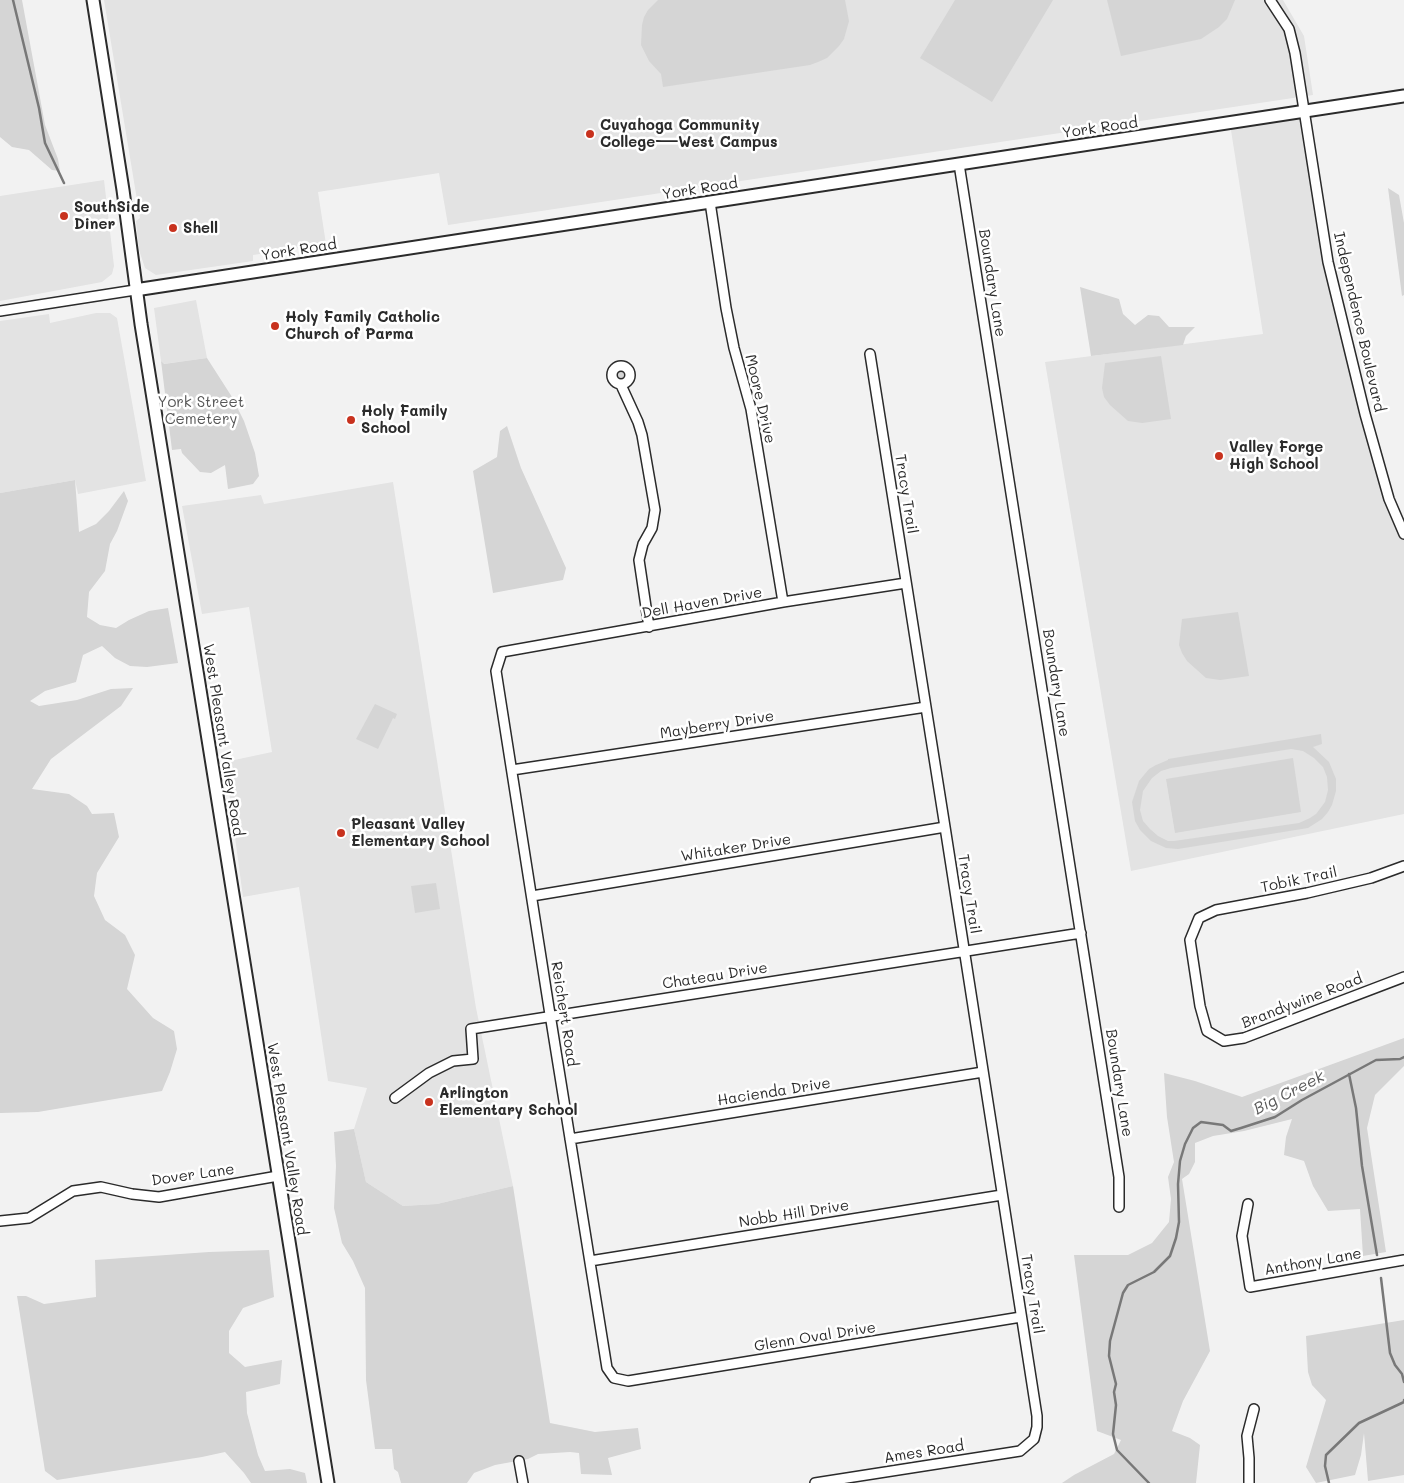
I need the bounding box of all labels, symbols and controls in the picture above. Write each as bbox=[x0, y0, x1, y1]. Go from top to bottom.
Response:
street label: York Road bbox=[1061, 114, 1139, 142]
place label: Cuyahoga Community College—West Campus bbox=[600, 116, 778, 151]
marker: Cuyahoga Community College—West Campus bbox=[584, 128, 596, 140]
street label: York Road bbox=[661, 174, 739, 204]
place label: SouthSide Diner bbox=[74, 198, 149, 233]
marker: SouthSide Diner bbox=[58, 210, 70, 222]
place label: Shell bbox=[183, 219, 218, 237]
marker: Shell bbox=[167, 222, 179, 234]
street label: Boundary Lane bbox=[975, 228, 1009, 338]
street label: Independence Boulevard bbox=[1329, 230, 1389, 414]
street label: York Road bbox=[260, 235, 338, 265]
place label: Holy Family Catholic Church of Parma bbox=[285, 308, 440, 343]
marker: Holy Family Catholic Church of Parma bbox=[269, 320, 281, 332]
street label: Moore Drive bbox=[741, 353, 779, 445]
park label: York Street Cemetery bbox=[158, 393, 244, 428]
place label: Holy Family School bbox=[361, 402, 448, 437]
marker: Holy Family School bbox=[345, 414, 357, 426]
place label: Valley Forge High School bbox=[1229, 438, 1323, 473]
marker: Valley Forge High School bbox=[1213, 450, 1225, 462]
street label: Tracy Trail bbox=[891, 453, 921, 535]
street label: Dell Haven Drive bbox=[640, 584, 764, 622]
street label: Boundary Lane bbox=[1039, 628, 1073, 738]
street label: West Pleasant Valley Road bbox=[199, 642, 247, 838]
street label: Mayberry Drive bbox=[659, 707, 775, 743]
place label: Pleasant Valley Elementary School bbox=[351, 815, 490, 850]
marker: Pleasant Valley Elementary School bbox=[335, 827, 347, 839]
street label: Whitaker Drive bbox=[680, 830, 792, 866]
street label: Tracy Trail bbox=[954, 853, 984, 935]
street label: Tobik Trail bbox=[1259, 863, 1339, 897]
street label: Chateau Drive bbox=[661, 959, 769, 993]
street label: Reichert Road bbox=[547, 960, 581, 1068]
street label: Brandywine Road bbox=[1239, 970, 1365, 1032]
street label: Boundary Lane bbox=[1102, 1028, 1136, 1138]
street label: West Pleasant Valley Road bbox=[263, 1041, 311, 1237]
water label: Big Creek bbox=[1250, 1067, 1328, 1119]
street label: Hacienda Drive bbox=[716, 1074, 832, 1110]
place label: Arlington Elementary School bbox=[439, 1084, 578, 1119]
marker: Arlington Elementary School bbox=[423, 1096, 435, 1108]
street label: Dover Lane bbox=[150, 1160, 236, 1190]
street label: Nobb Hill Drive bbox=[738, 1196, 850, 1232]
street label: Anthony Lane bbox=[1263, 1245, 1363, 1279]
street label: Tracy Trail bbox=[1017, 1253, 1047, 1335]
street label: Glenn Oval Drive bbox=[753, 1318, 877, 1356]
street label: Ames Road bbox=[883, 1437, 965, 1467]

